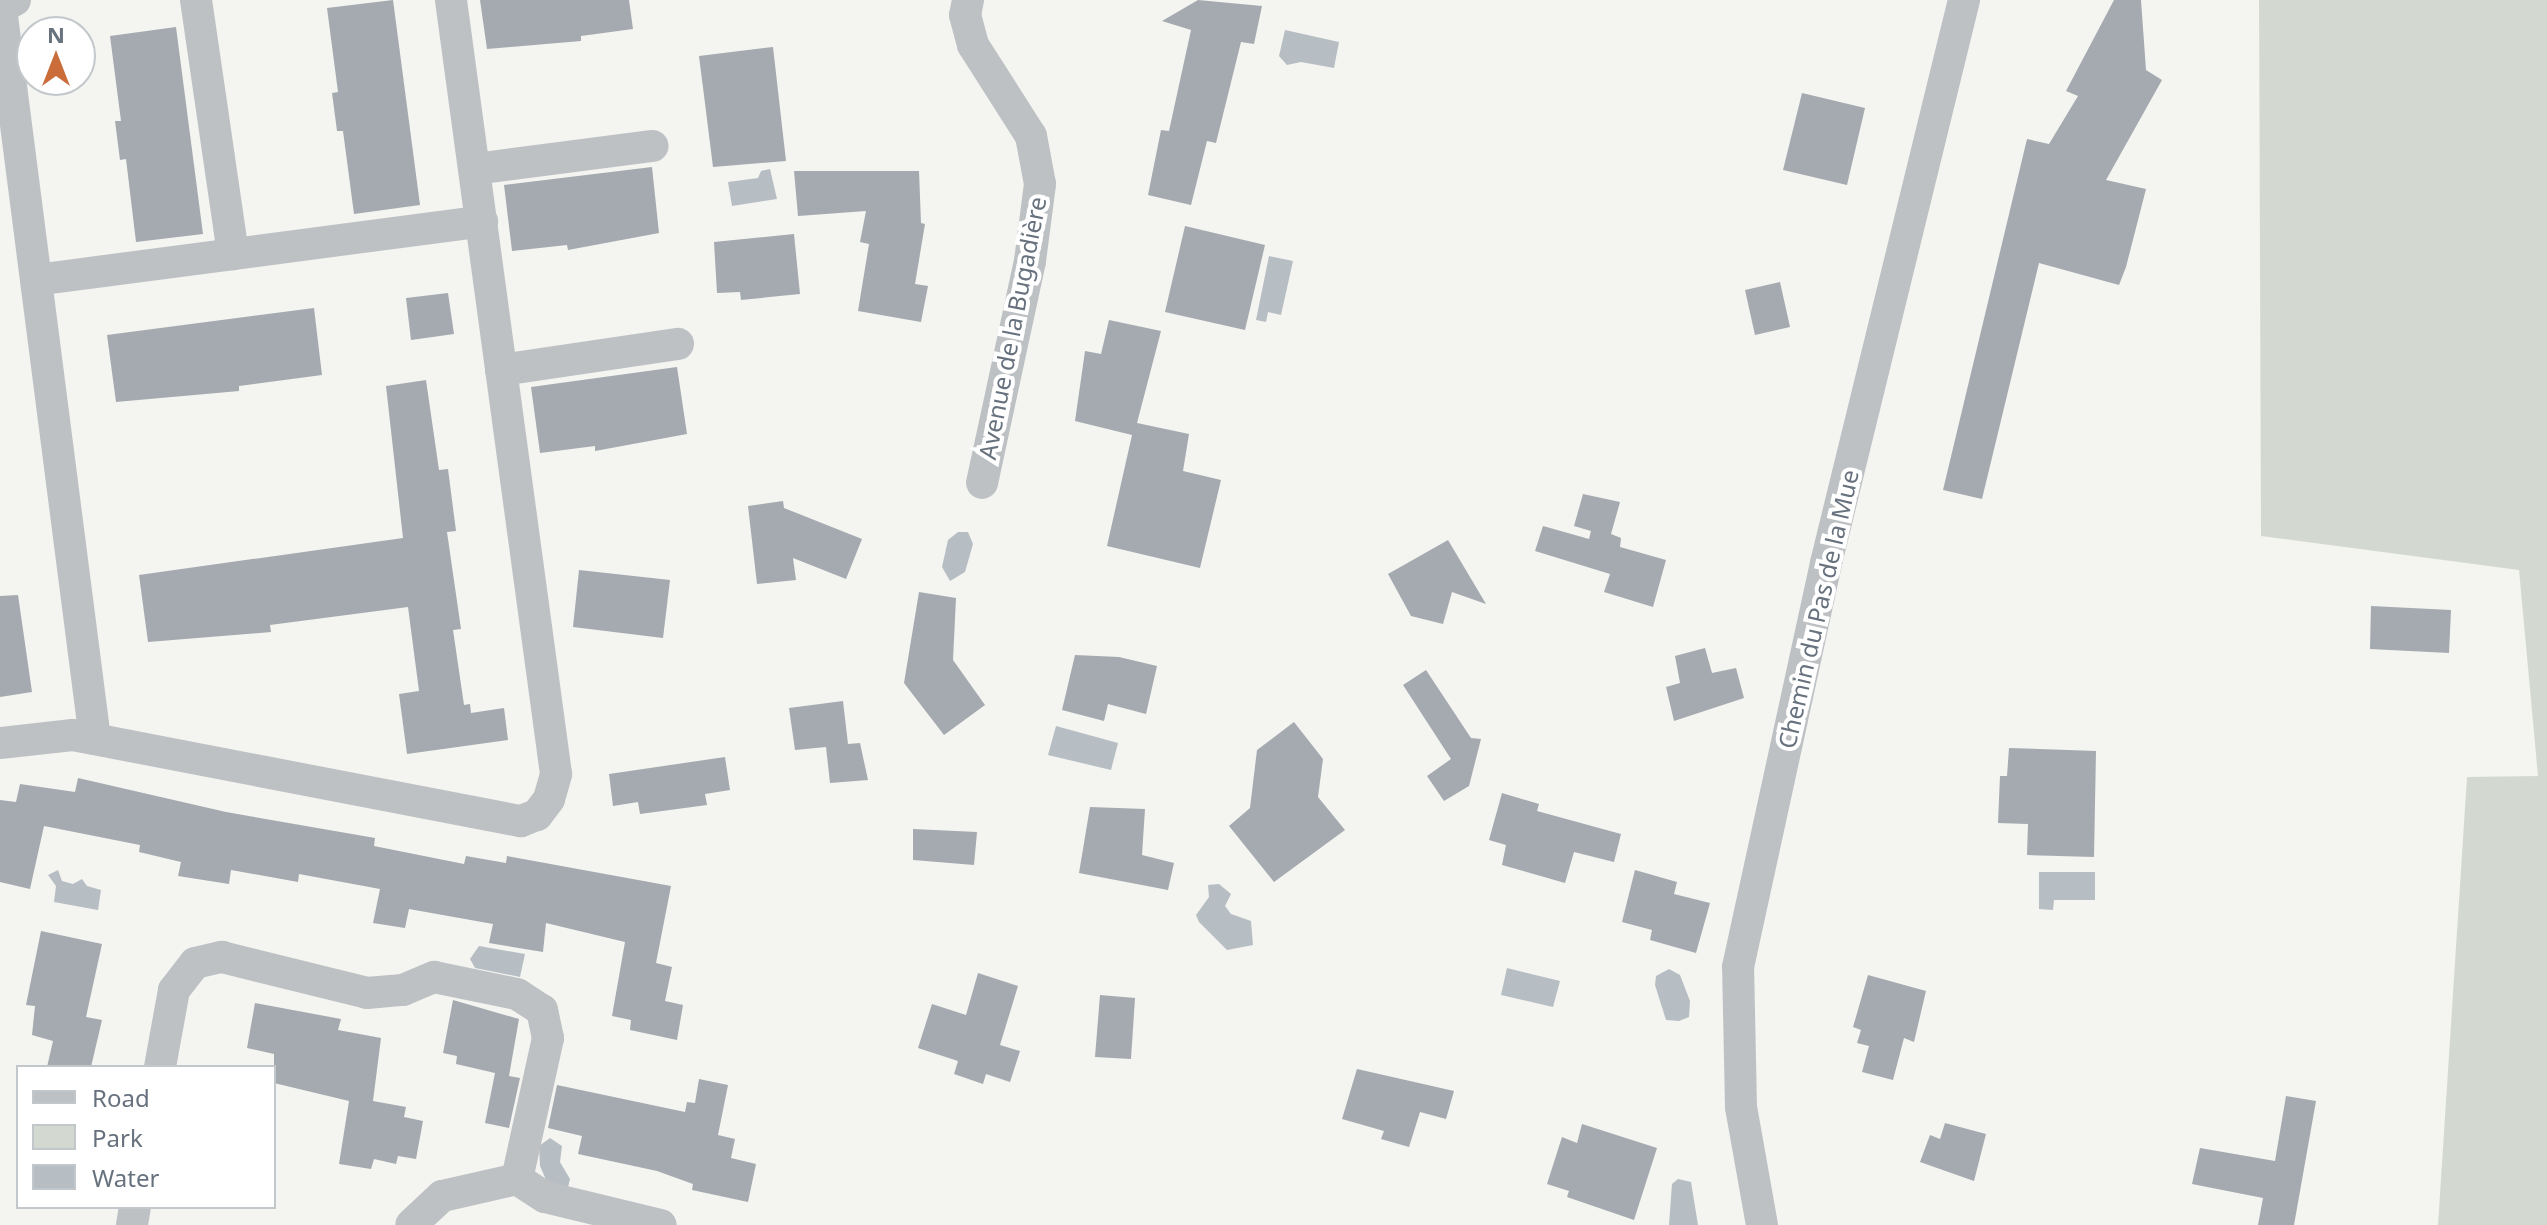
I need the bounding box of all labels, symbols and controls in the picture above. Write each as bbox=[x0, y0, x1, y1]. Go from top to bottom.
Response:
north arrow bbox=[16, 16, 96, 96]
text: N bbox=[47, 19, 65, 49]
street label: Avenue de la Bugadière bbox=[972, 194, 1052, 462]
street label: Chemin du Pas de la Mue bbox=[1772, 467, 1864, 751]
legend bbox=[16, 1065, 276, 1209]
text: Road bbox=[92, 1081, 150, 1114]
text: Park bbox=[92, 1121, 143, 1154]
text: Water bbox=[92, 1161, 159, 1194]

